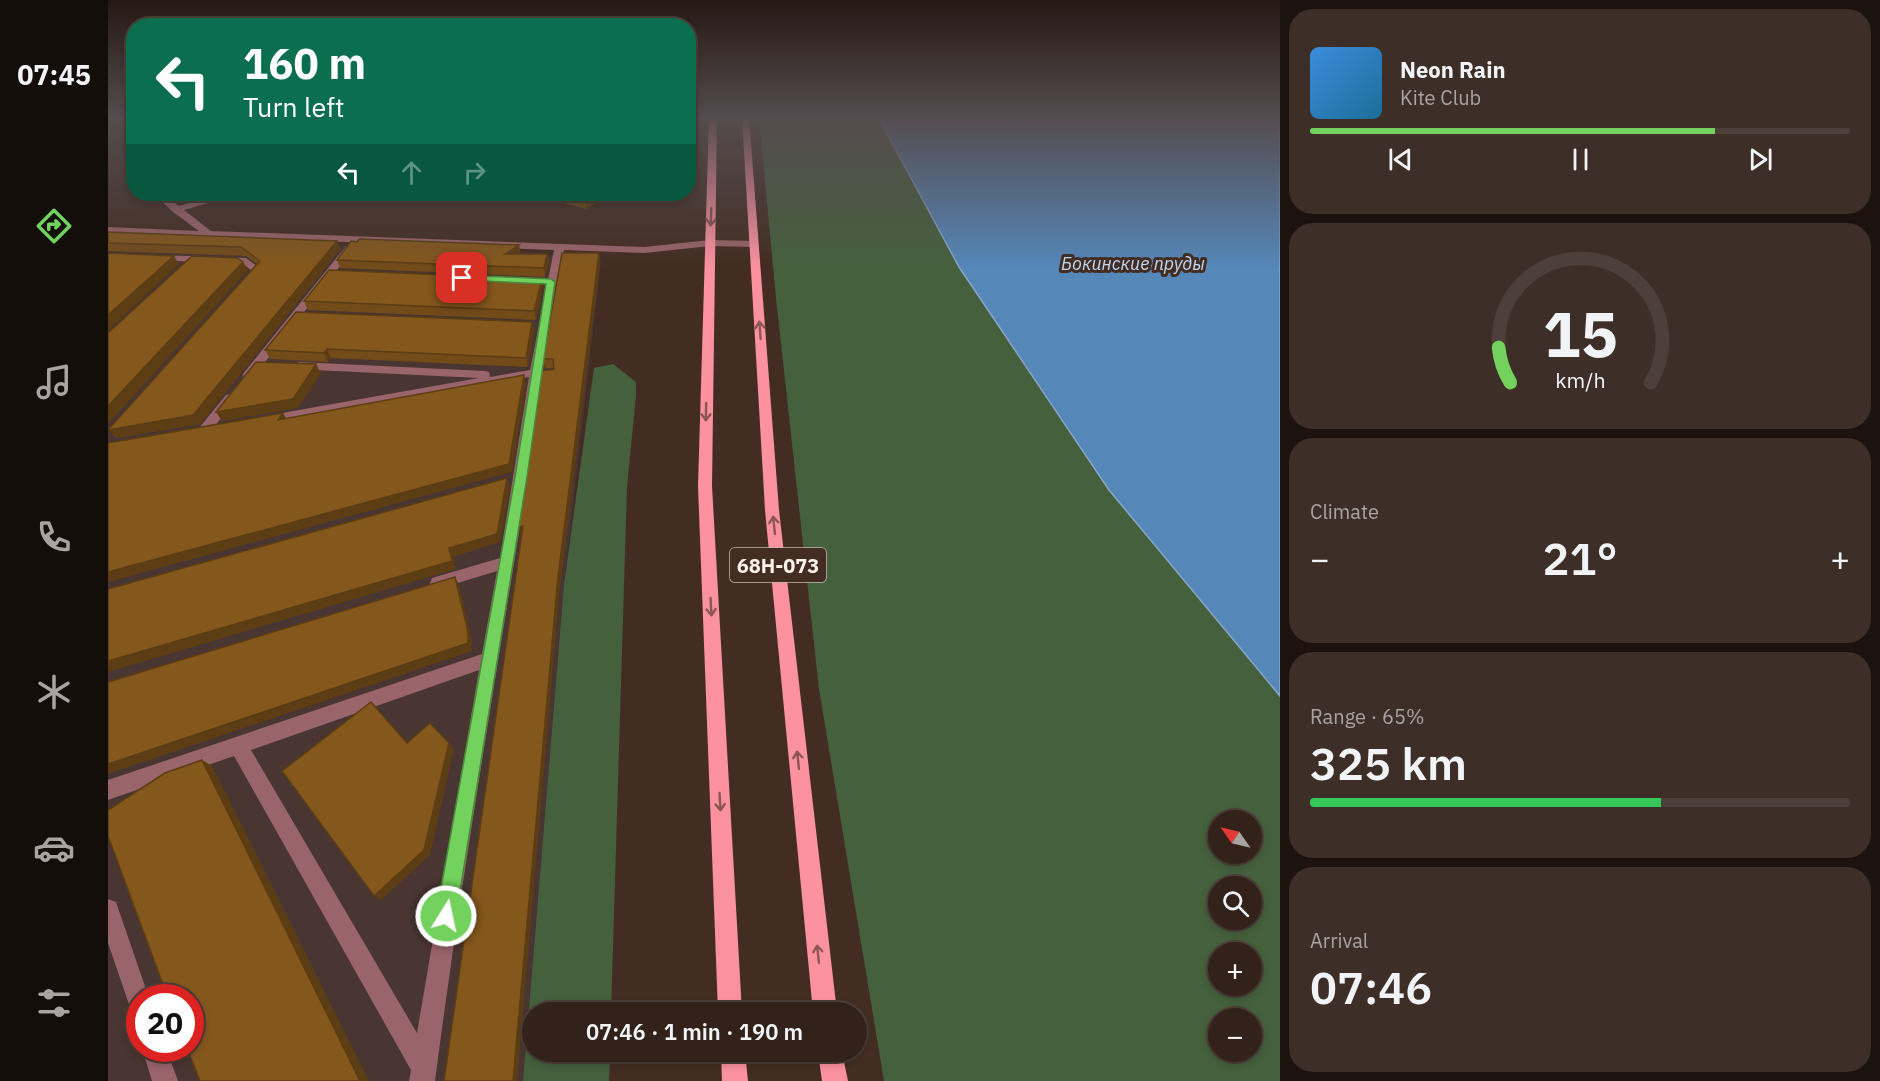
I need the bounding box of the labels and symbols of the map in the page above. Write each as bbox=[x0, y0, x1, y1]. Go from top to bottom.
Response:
one-way arrow bbox=[706, 207, 717, 227]
pin bbox=[436, 252, 487, 303]
water label: Бокинские пруды bbox=[1061, 252, 1205, 275]
one-way arrow bbox=[754, 321, 765, 341]
one-way arrow bbox=[700, 402, 712, 422]
one-way arrow bbox=[768, 515, 779, 535]
road number: 68Н-073 bbox=[730, 548, 826, 582]
one-way arrow bbox=[705, 596, 716, 616]
one-way arrow bbox=[792, 751, 803, 771]
one-way arrow bbox=[714, 791, 725, 811]
north arrow bbox=[1208, 810, 1262, 864]
position arrow bbox=[414, 884, 478, 948]
one-way arrow bbox=[812, 945, 823, 965]
speed limit sign: 20 bbox=[126, 984, 204, 1062]

